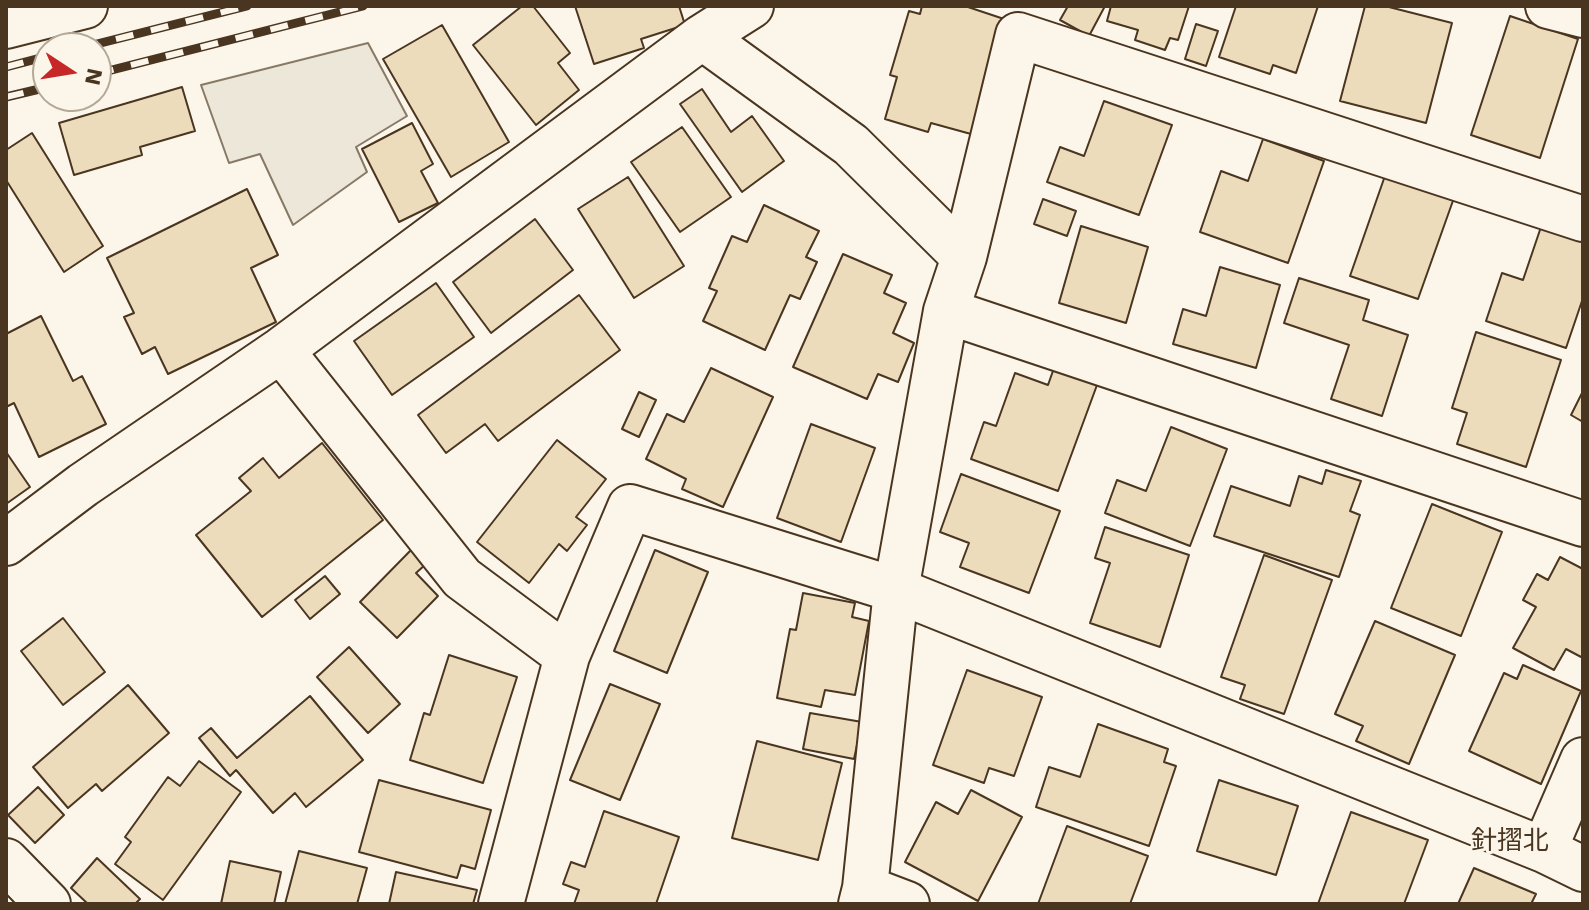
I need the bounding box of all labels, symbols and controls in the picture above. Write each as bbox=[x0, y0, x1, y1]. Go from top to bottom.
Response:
north arrow bbox=[32, 32, 112, 112]
text: N bbox=[80, 66, 108, 87]
district label: 針摺北 bbox=[1471, 825, 1549, 857]

